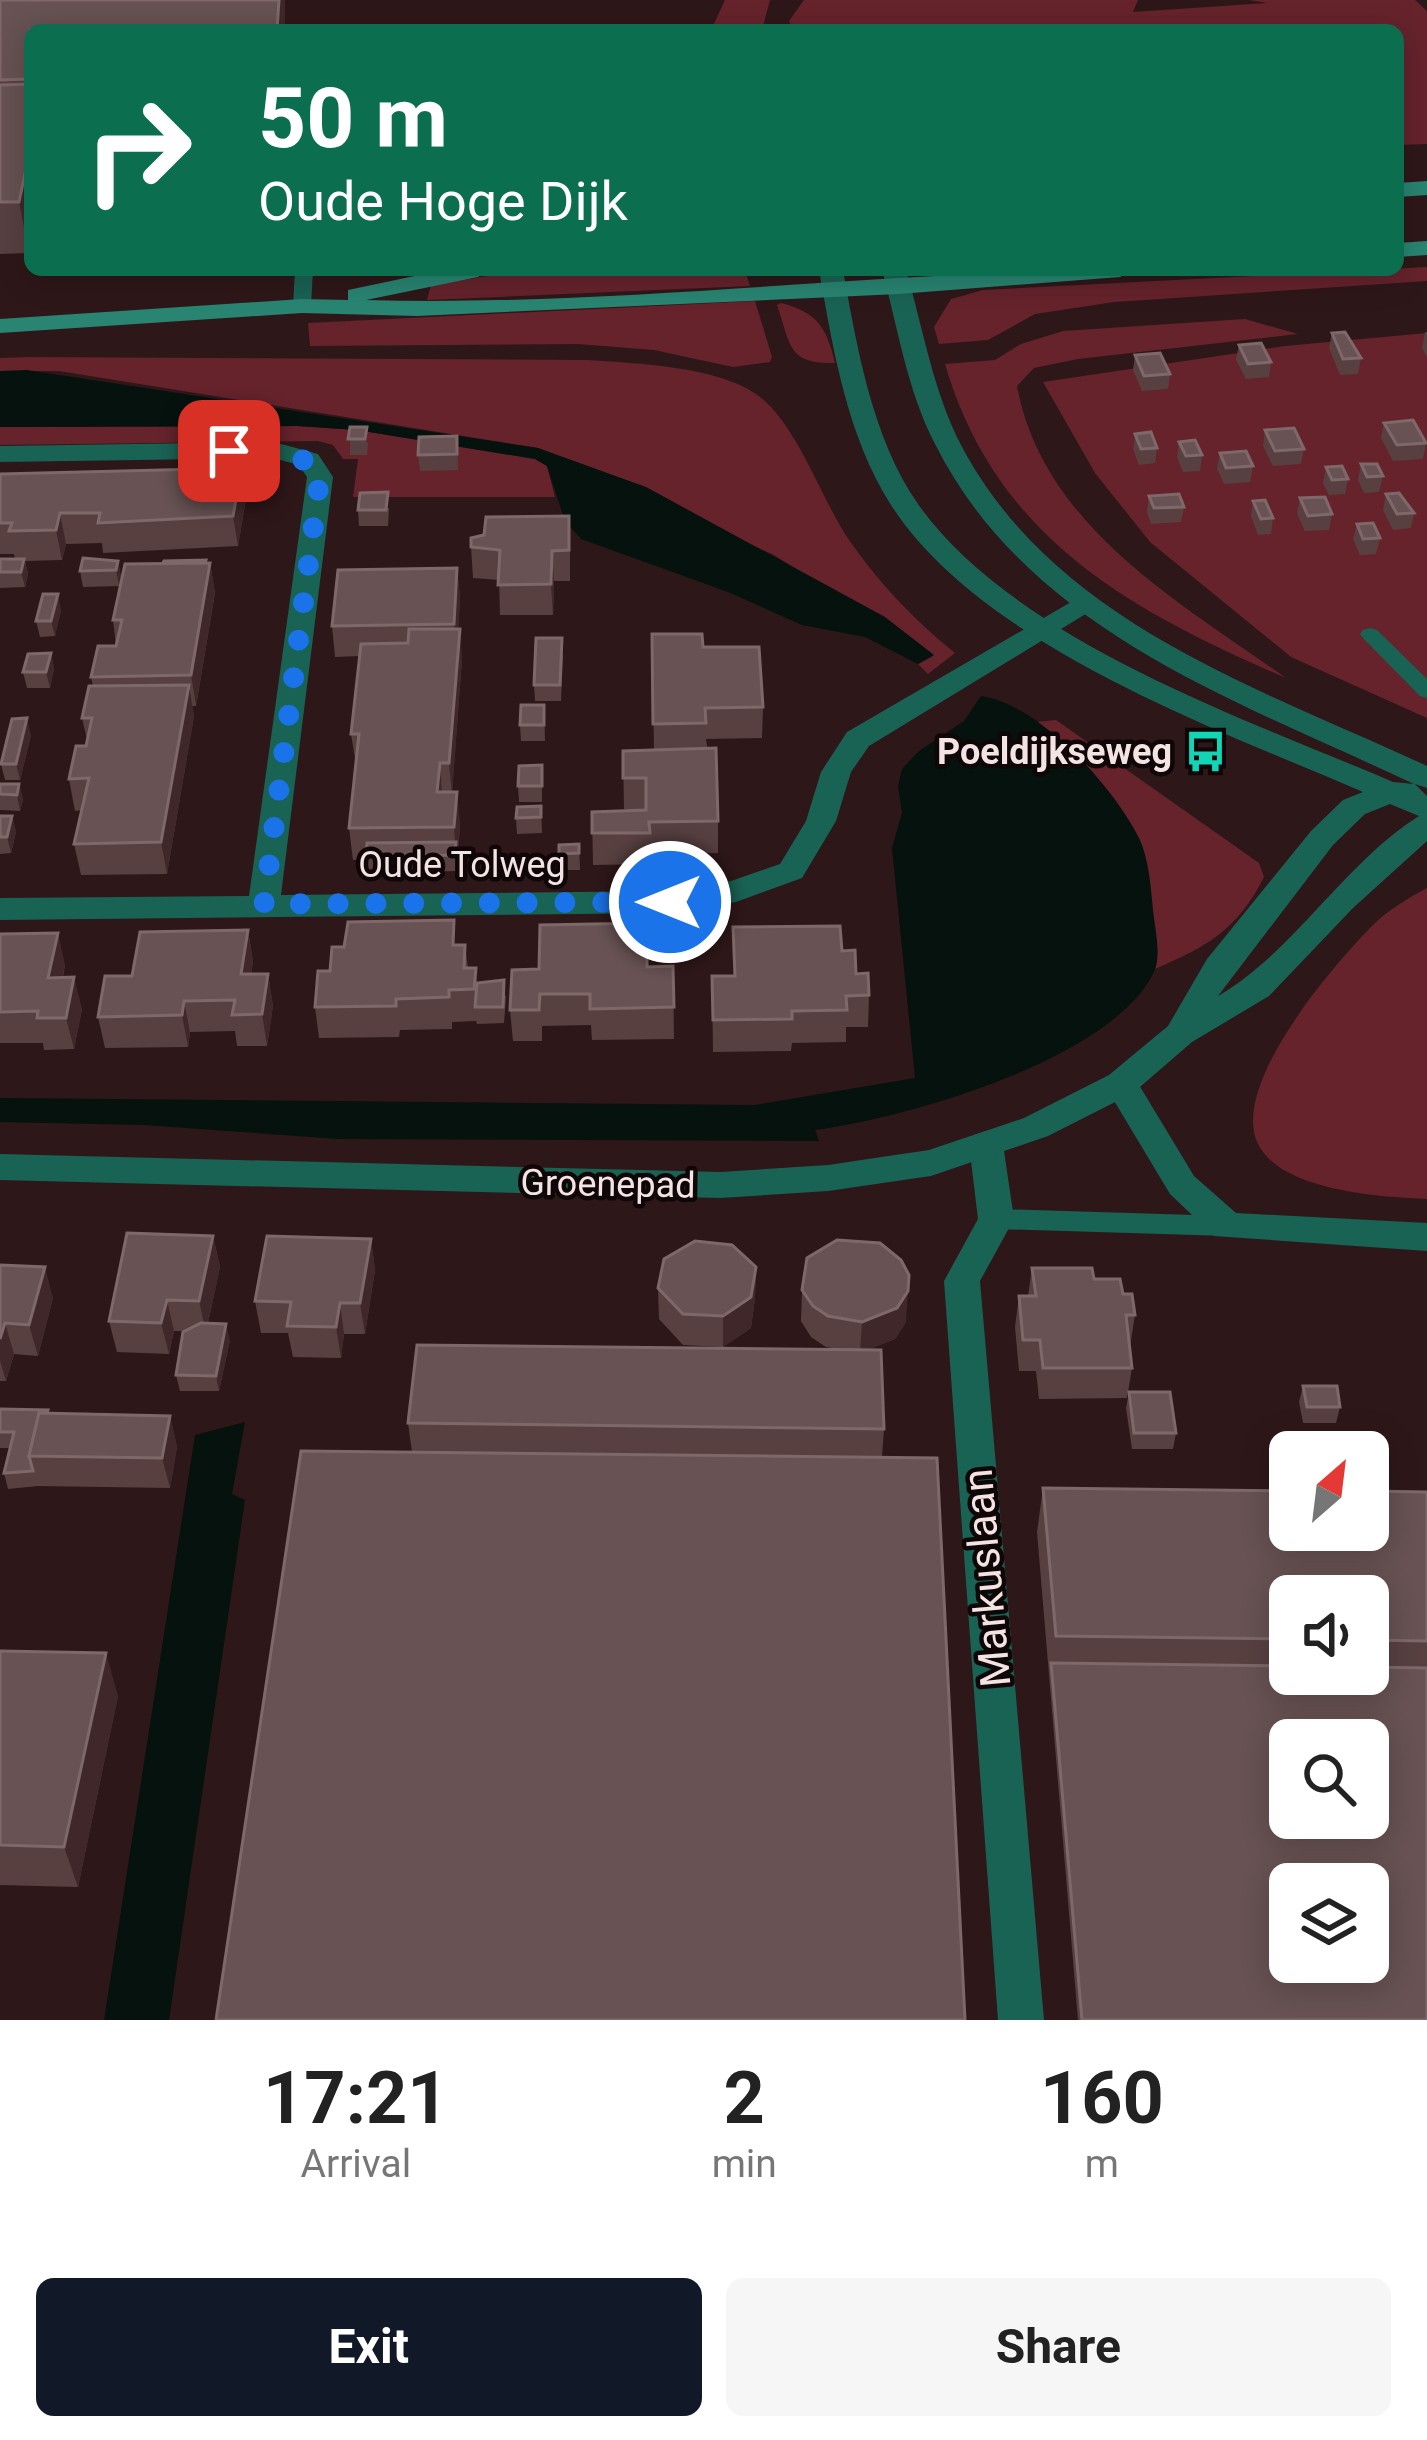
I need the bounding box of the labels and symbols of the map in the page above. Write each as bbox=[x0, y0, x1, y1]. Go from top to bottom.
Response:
pin bbox=[178, 400, 280, 502]
bus stop icon: Poeldijkseweg bbox=[1183, 728, 1229, 774]
place label: Poeldijkseweg bbox=[937, 731, 1172, 773]
position arrow bbox=[607, 839, 733, 965]
street label: Oude Tolweg bbox=[358, 844, 566, 886]
street label: Groenepad bbox=[520, 1161, 696, 1207]
north arrow bbox=[1269, 1431, 1389, 1551]
street label: Markuslaan bbox=[953, 1467, 1020, 1689]

